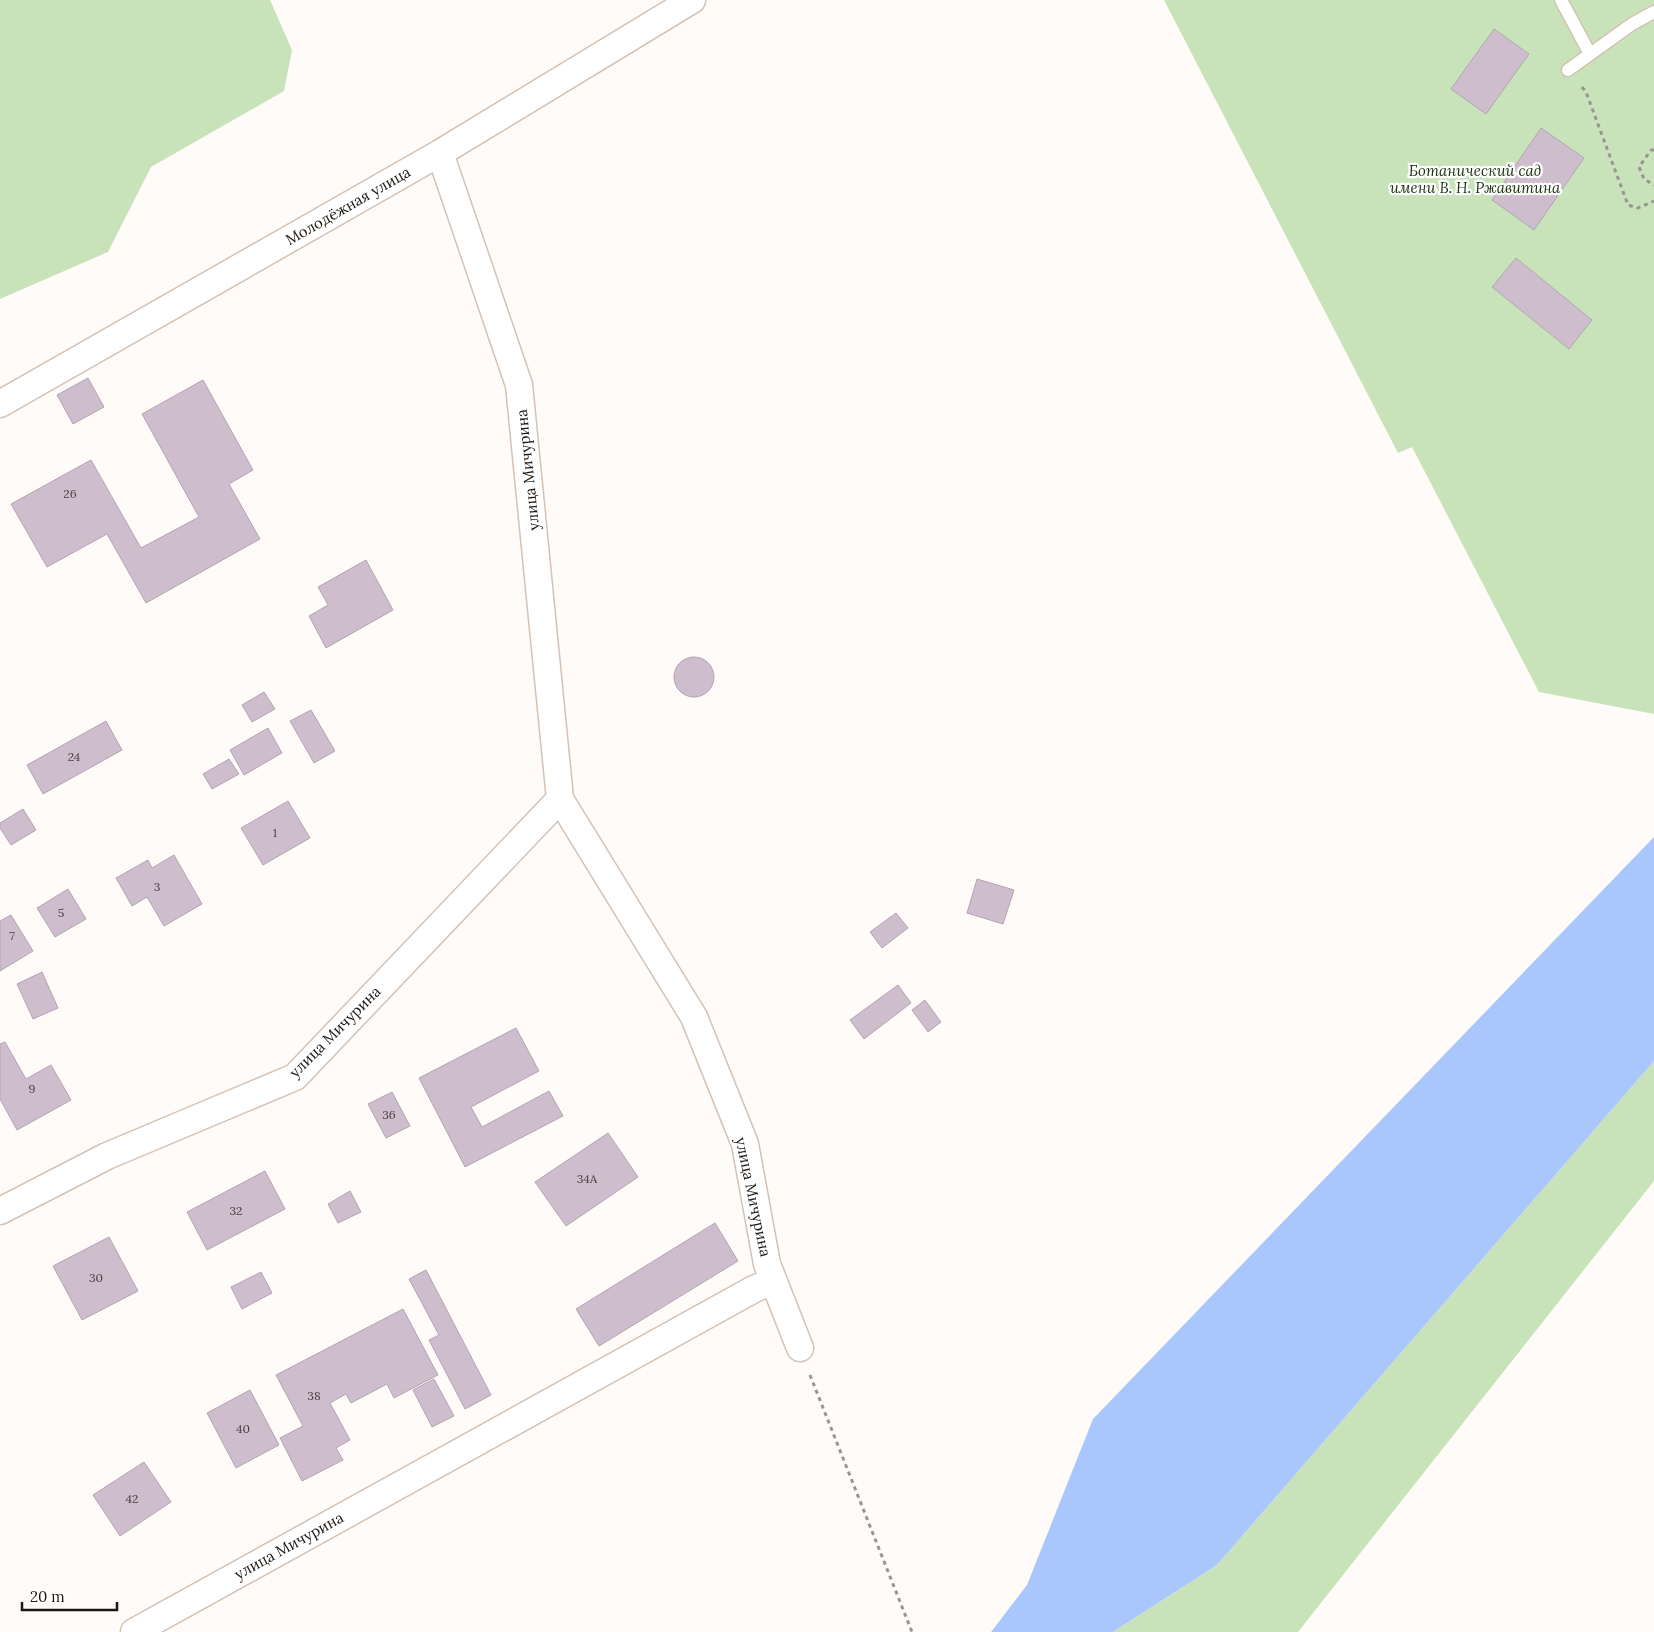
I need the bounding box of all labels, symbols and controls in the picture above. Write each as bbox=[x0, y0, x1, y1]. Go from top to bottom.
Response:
park label: Ботанический сад имени В. Н. Ржавитина bbox=[1390, 161, 1561, 197]
street label: Молодёжная улица bbox=[282, 162, 414, 249]
street label: улица Мичурина bbox=[512, 408, 543, 532]
house number: 26 bbox=[63, 486, 77, 501]
house number: 24 bbox=[68, 749, 81, 764]
house number: 1 bbox=[273, 825, 277, 840]
house number: 3 bbox=[154, 879, 161, 894]
house number: 5 bbox=[58, 905, 64, 920]
house number: 7 bbox=[9, 928, 15, 943]
street label: улица Мичурина bbox=[285, 982, 385, 1081]
house number: 9 bbox=[29, 1081, 36, 1096]
house number: 36 bbox=[382, 1107, 396, 1122]
street label: улица Мичурина bbox=[732, 1135, 776, 1259]
house number: 34А bbox=[577, 1171, 598, 1186]
house number: 32 bbox=[229, 1203, 243, 1218]
house number: 30 bbox=[89, 1270, 103, 1285]
house number: 38 bbox=[307, 1388, 321, 1403]
house number: 40 bbox=[236, 1421, 250, 1436]
house number: 42 bbox=[126, 1491, 138, 1506]
street label: улица Мичурина bbox=[231, 1508, 347, 1583]
scale bar bbox=[22, 1580, 118, 1612]
text: 20 m bbox=[30, 1587, 65, 1606]

